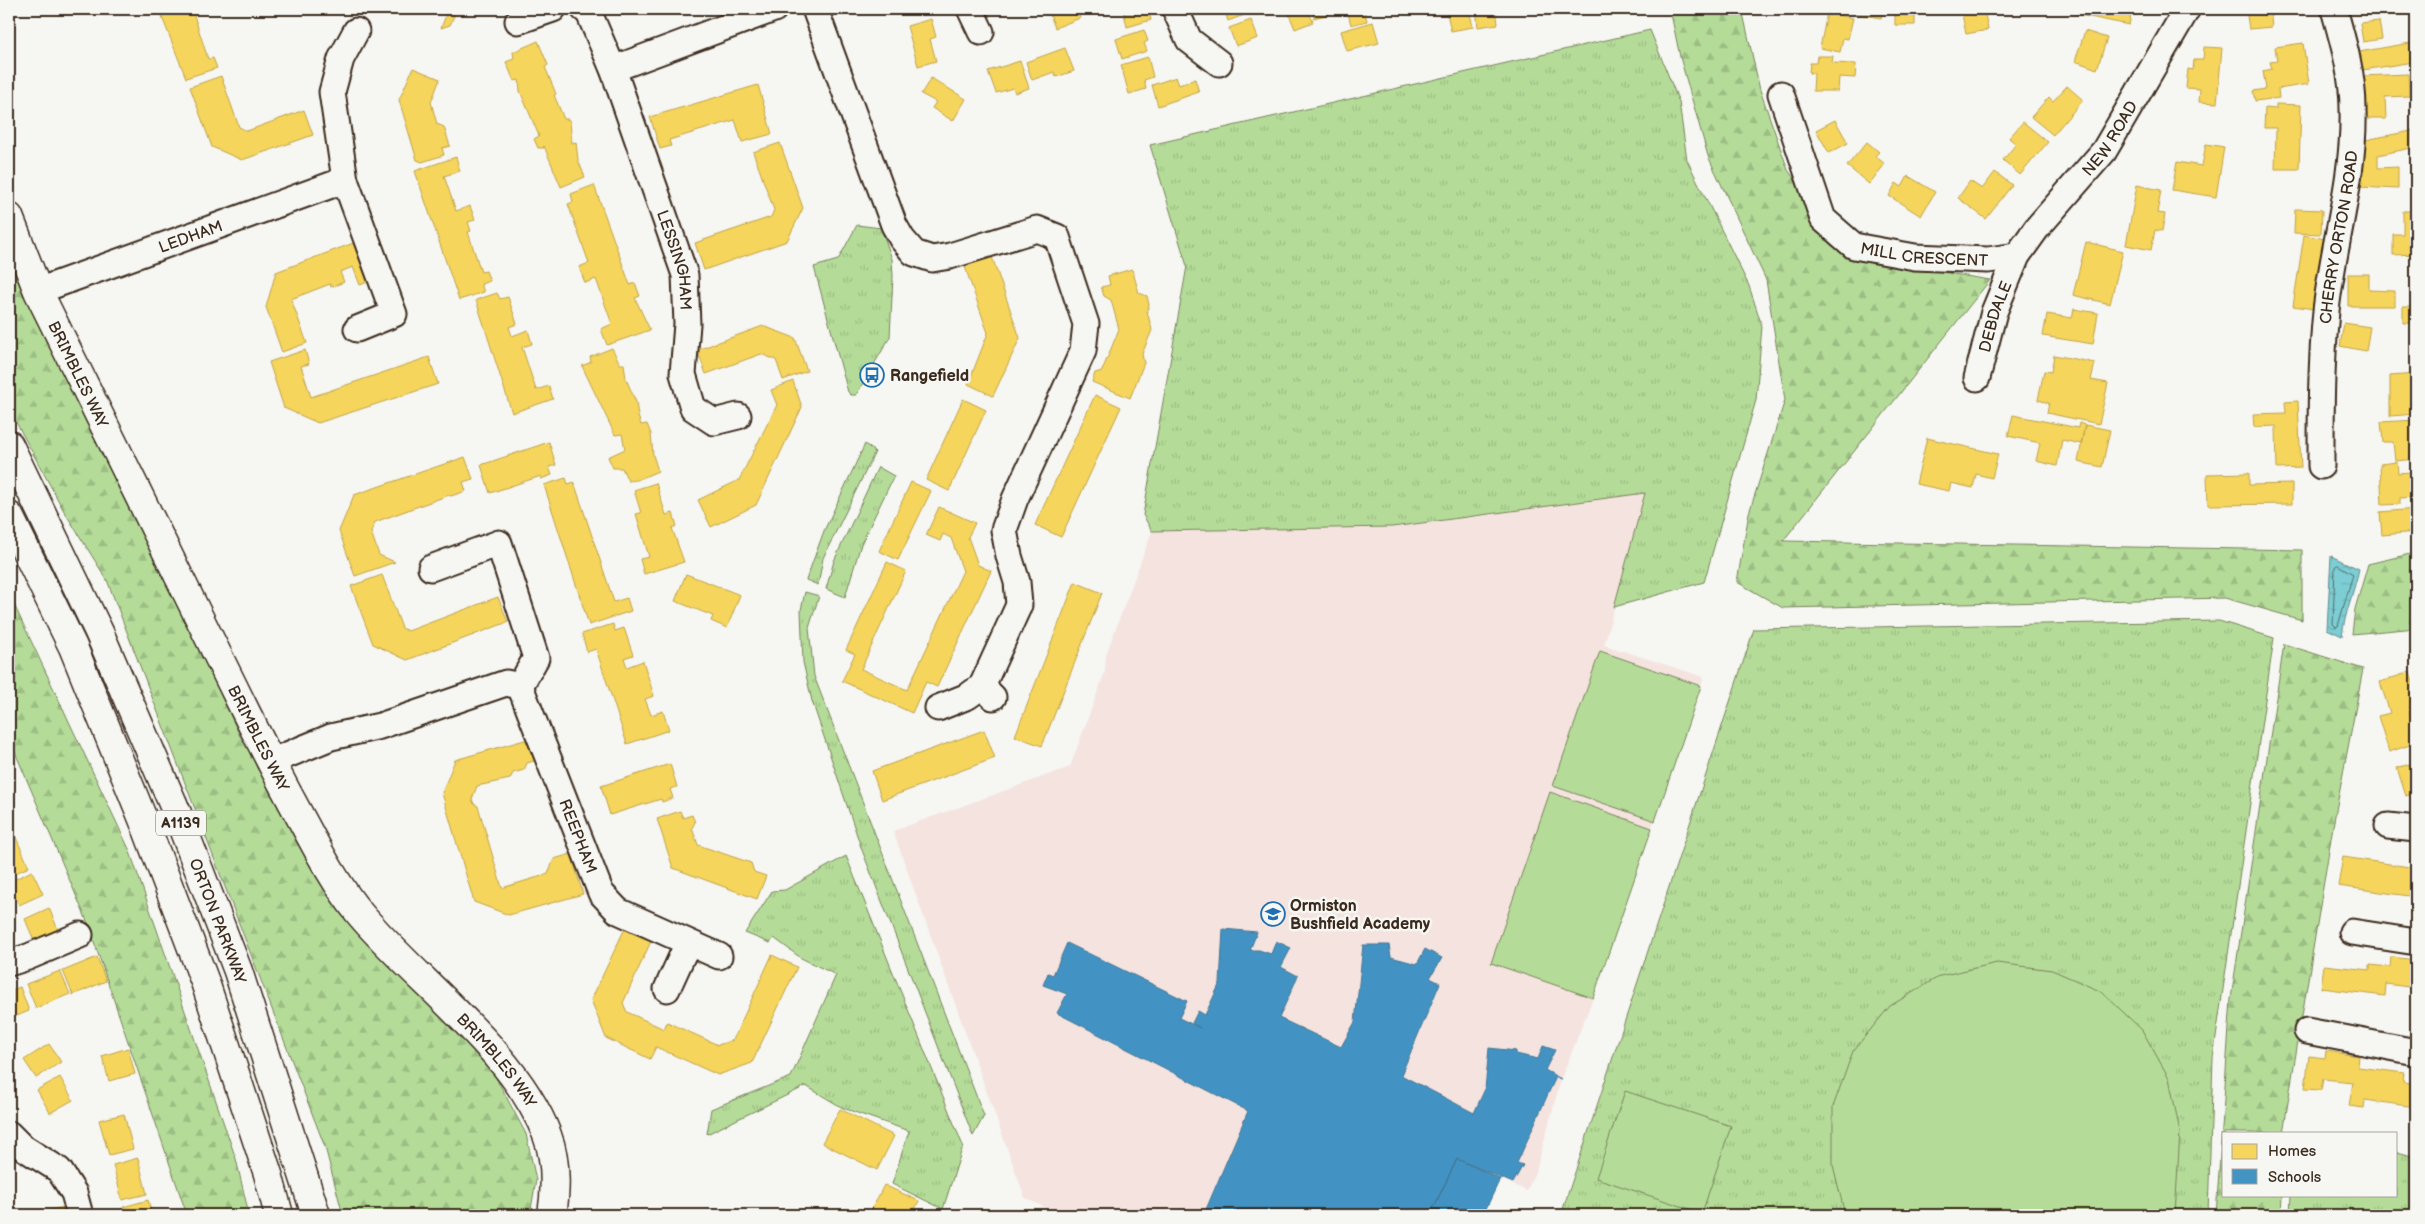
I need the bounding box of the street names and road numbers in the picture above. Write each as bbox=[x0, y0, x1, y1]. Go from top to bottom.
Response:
street label: NEW ROAD bbox=[2079, 98, 2142, 180]
street label: CHERRY ORTON ROAD bbox=[2317, 150, 2363, 325]
street label: LESSINGHAM bbox=[652, 208, 694, 311]
street label: LEDHAM bbox=[156, 217, 225, 258]
street label: MILL CRESCENT bbox=[1859, 239, 1989, 271]
street label: DEBDALE bbox=[1976, 279, 2017, 355]
street label: BRIMBLES WAY bbox=[43, 318, 112, 432]
street label: BRIMBLES WAY bbox=[223, 682, 293, 795]
street label: REEPHAM bbox=[554, 797, 600, 876]
road number: A1139 bbox=[156, 810, 206, 836]
street label: ORTON PARKWAY bbox=[184, 856, 250, 987]
street label: BRIMBLES WAY bbox=[452, 1010, 540, 1112]

